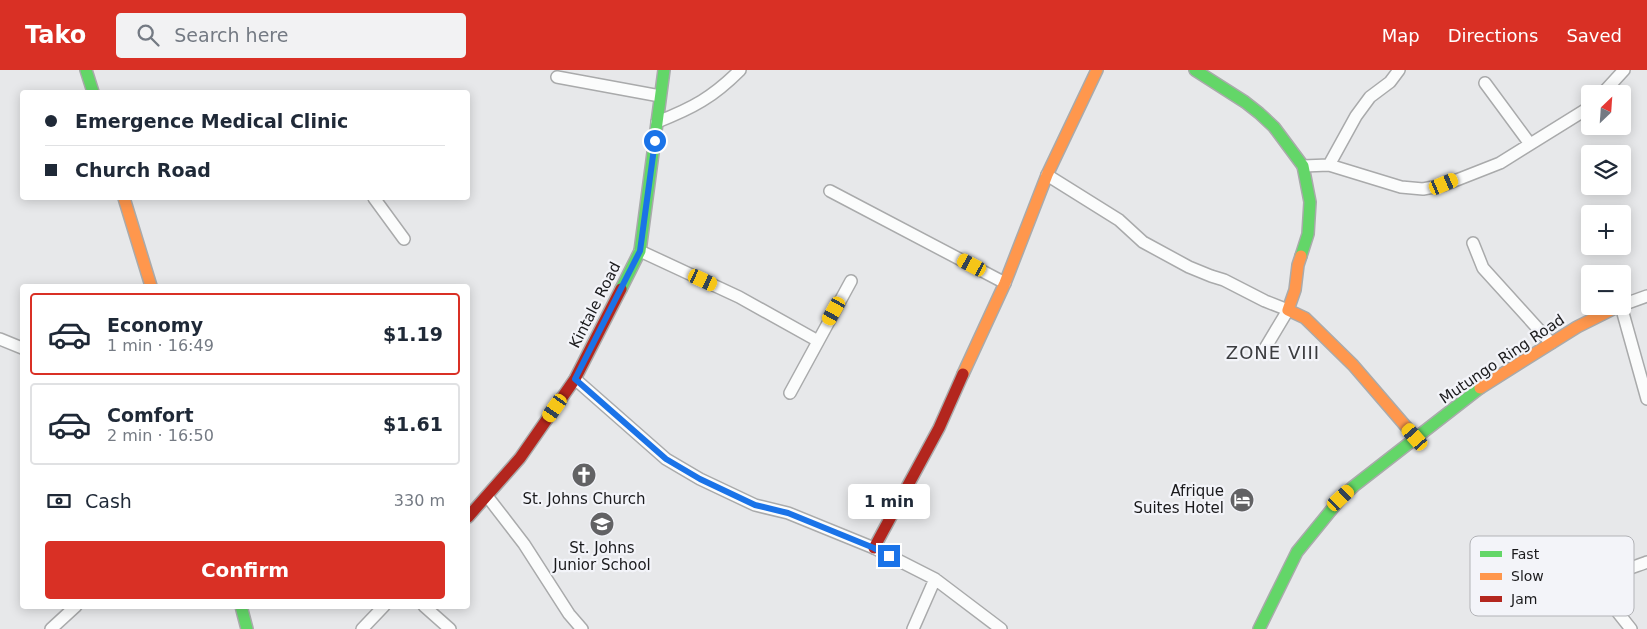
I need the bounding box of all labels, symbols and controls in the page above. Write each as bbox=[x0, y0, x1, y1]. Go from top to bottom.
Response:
search box bbox=[116, 13, 466, 58]
text: Tako bbox=[25, 21, 86, 49]
icon: search bbox=[134, 21, 162, 49]
text: Search here bbox=[174, 24, 288, 46]
text: Map bbox=[1382, 25, 1420, 46]
text: Directions bbox=[1448, 25, 1538, 46]
text: Saved bbox=[1566, 25, 1622, 46]
north arrow bbox=[1581, 85, 1631, 135]
map controls bbox=[1581, 85, 1631, 315]
text: Emergence Medical Clinic bbox=[75, 110, 348, 132]
route start bbox=[644, 130, 666, 152]
button: layers bbox=[1581, 145, 1631, 195]
text: Church Road bbox=[75, 159, 211, 181]
car bbox=[1427, 171, 1460, 197]
button: + bbox=[1581, 205, 1631, 255]
car bbox=[955, 251, 988, 279]
street label: Kintale Road bbox=[566, 259, 624, 351]
button: − bbox=[1581, 265, 1631, 315]
car bbox=[686, 267, 719, 293]
car bbox=[820, 294, 847, 328]
street label: Mutungo Ring Road bbox=[1436, 310, 1568, 408]
icon: car bbox=[47, 312, 92, 357]
text: Economy bbox=[107, 314, 203, 336]
text: $1.19 bbox=[383, 323, 443, 345]
text: 1 min · 16:49 bbox=[107, 336, 214, 355]
district label: ZONE VIII bbox=[1226, 342, 1320, 363]
car bbox=[540, 391, 569, 425]
icon: car bbox=[47, 402, 92, 447]
text: Comfort bbox=[107, 404, 194, 426]
text: $1.61 bbox=[383, 413, 443, 435]
car bbox=[1399, 421, 1430, 453]
text: 2 min · 16:50 bbox=[107, 426, 214, 445]
church icon: St. Johns Church bbox=[571, 462, 597, 488]
place label: Afrique Suites Hotel bbox=[1133, 482, 1224, 517]
car bbox=[1324, 482, 1357, 514]
callout: 1 min bbox=[848, 484, 930, 518]
icon: cash bbox=[45, 487, 73, 515]
hotel icon: Afrique Suites Hotel bbox=[1229, 487, 1255, 513]
text: Cash bbox=[85, 490, 132, 512]
place label: St. Johns Church bbox=[522, 490, 646, 508]
text: 330 m bbox=[394, 491, 445, 510]
text: 1 min bbox=[864, 492, 914, 511]
school or university icon: St. Johns Junior School bbox=[589, 511, 615, 537]
legend bbox=[1470, 536, 1634, 616]
place label: St. Johns Junior School bbox=[552, 539, 651, 574]
button: Confirm bbox=[45, 541, 445, 599]
route end bbox=[878, 545, 900, 567]
text: Fast bbox=[1511, 546, 1540, 562]
text: Slow bbox=[1511, 568, 1544, 584]
text: Jam bbox=[1510, 591, 1537, 607]

